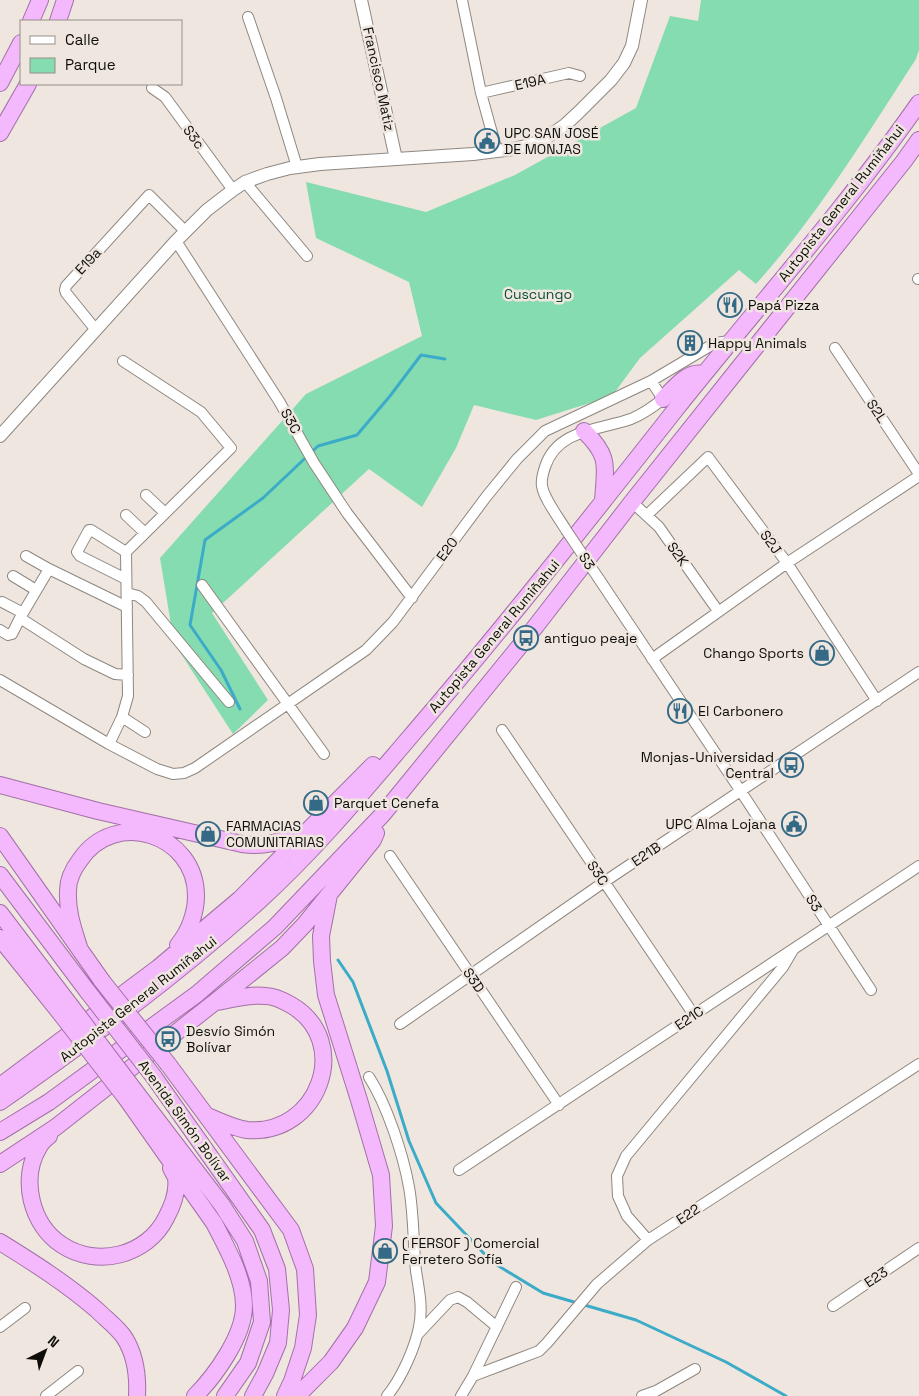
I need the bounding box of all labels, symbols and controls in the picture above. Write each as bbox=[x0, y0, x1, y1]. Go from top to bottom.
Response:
legend bbox=[20, 20, 182, 85]
street label: Francisco Matiz bbox=[359, 25, 399, 133]
text: Calle bbox=[65, 30, 100, 49]
text: Parque bbox=[65, 55, 116, 74]
street label: E19A bbox=[513, 70, 547, 94]
street label: S3c bbox=[179, 121, 209, 153]
street label: Autopista General Rumiñahui bbox=[774, 121, 908, 285]
place label: UPC SAN JOSÉ DE MONJAS bbox=[504, 124, 599, 158]
public building icon: UPC SAN JOSÉ DE MONJAS bbox=[474, 128, 500, 154]
street label: E19a bbox=[71, 244, 105, 278]
park label: Cuscungo bbox=[504, 285, 572, 303]
restaurant icon: Papá Pizza bbox=[717, 292, 743, 318]
place label: Papá Pizza bbox=[748, 296, 819, 314]
building icon: Happy Animals bbox=[677, 330, 703, 356]
place label: Happy Animals bbox=[708, 334, 807, 352]
street label: S2L bbox=[863, 396, 892, 427]
street label: S3C bbox=[277, 405, 305, 437]
street label: S2J bbox=[756, 526, 786, 558]
street label: E20 bbox=[432, 533, 462, 565]
street label: S2K bbox=[663, 538, 693, 570]
street label: S3 bbox=[575, 549, 599, 573]
street label: Autopista General Rumiñahui bbox=[425, 556, 563, 716]
bus stop icon: antiguo peaje bbox=[513, 625, 539, 651]
place label: antiguo peaje bbox=[544, 629, 637, 647]
shop icon: Chango Sports bbox=[809, 640, 835, 666]
place label: Chango Sports bbox=[703, 644, 804, 662]
restaurant icon: El Carbonero bbox=[667, 698, 693, 724]
place label: El Carbonero bbox=[698, 702, 783, 720]
place label: Monjas-Universidad Central bbox=[641, 748, 774, 782]
bus stop icon: Monjas-Universidad Central bbox=[778, 752, 804, 778]
shop icon: Parquet Cenefa bbox=[303, 790, 329, 816]
place label: Parquet Cenefa bbox=[334, 794, 439, 812]
public building icon: UPC Alma Lojana bbox=[781, 811, 807, 837]
place label: UPC Alma Lojana bbox=[666, 815, 776, 833]
place label: FARMACIAS COMUNITARIAS bbox=[226, 817, 324, 851]
shop icon: FARMACIAS COMUNITARIAS bbox=[195, 821, 221, 847]
street label: E21B bbox=[628, 838, 664, 870]
street label: S3C bbox=[583, 857, 613, 889]
street label: S3 bbox=[802, 891, 826, 915]
street label: Autopista General Rumiñahui bbox=[56, 932, 220, 1066]
street label: S3D bbox=[459, 964, 489, 996]
street label: E21C bbox=[671, 1002, 707, 1034]
place label: Desvío Simón Bolívar bbox=[186, 1022, 275, 1056]
bus stop icon: Desvío Simón Bolívar bbox=[155, 1026, 181, 1052]
street label: Avenida Simón Bolívar bbox=[134, 1056, 236, 1186]
street label: E22 bbox=[673, 1200, 703, 1228]
place label: ( FERSOF ) Comercial Ferretero Sofía bbox=[402, 1234, 539, 1268]
shop icon: ( FERSOF ) Comercial Ferretero Sofía bbox=[372, 1238, 398, 1264]
street label: E23 bbox=[861, 1263, 891, 1291]
north arrow bbox=[20, 1326, 70, 1376]
text: N bbox=[44, 1332, 63, 1351]

